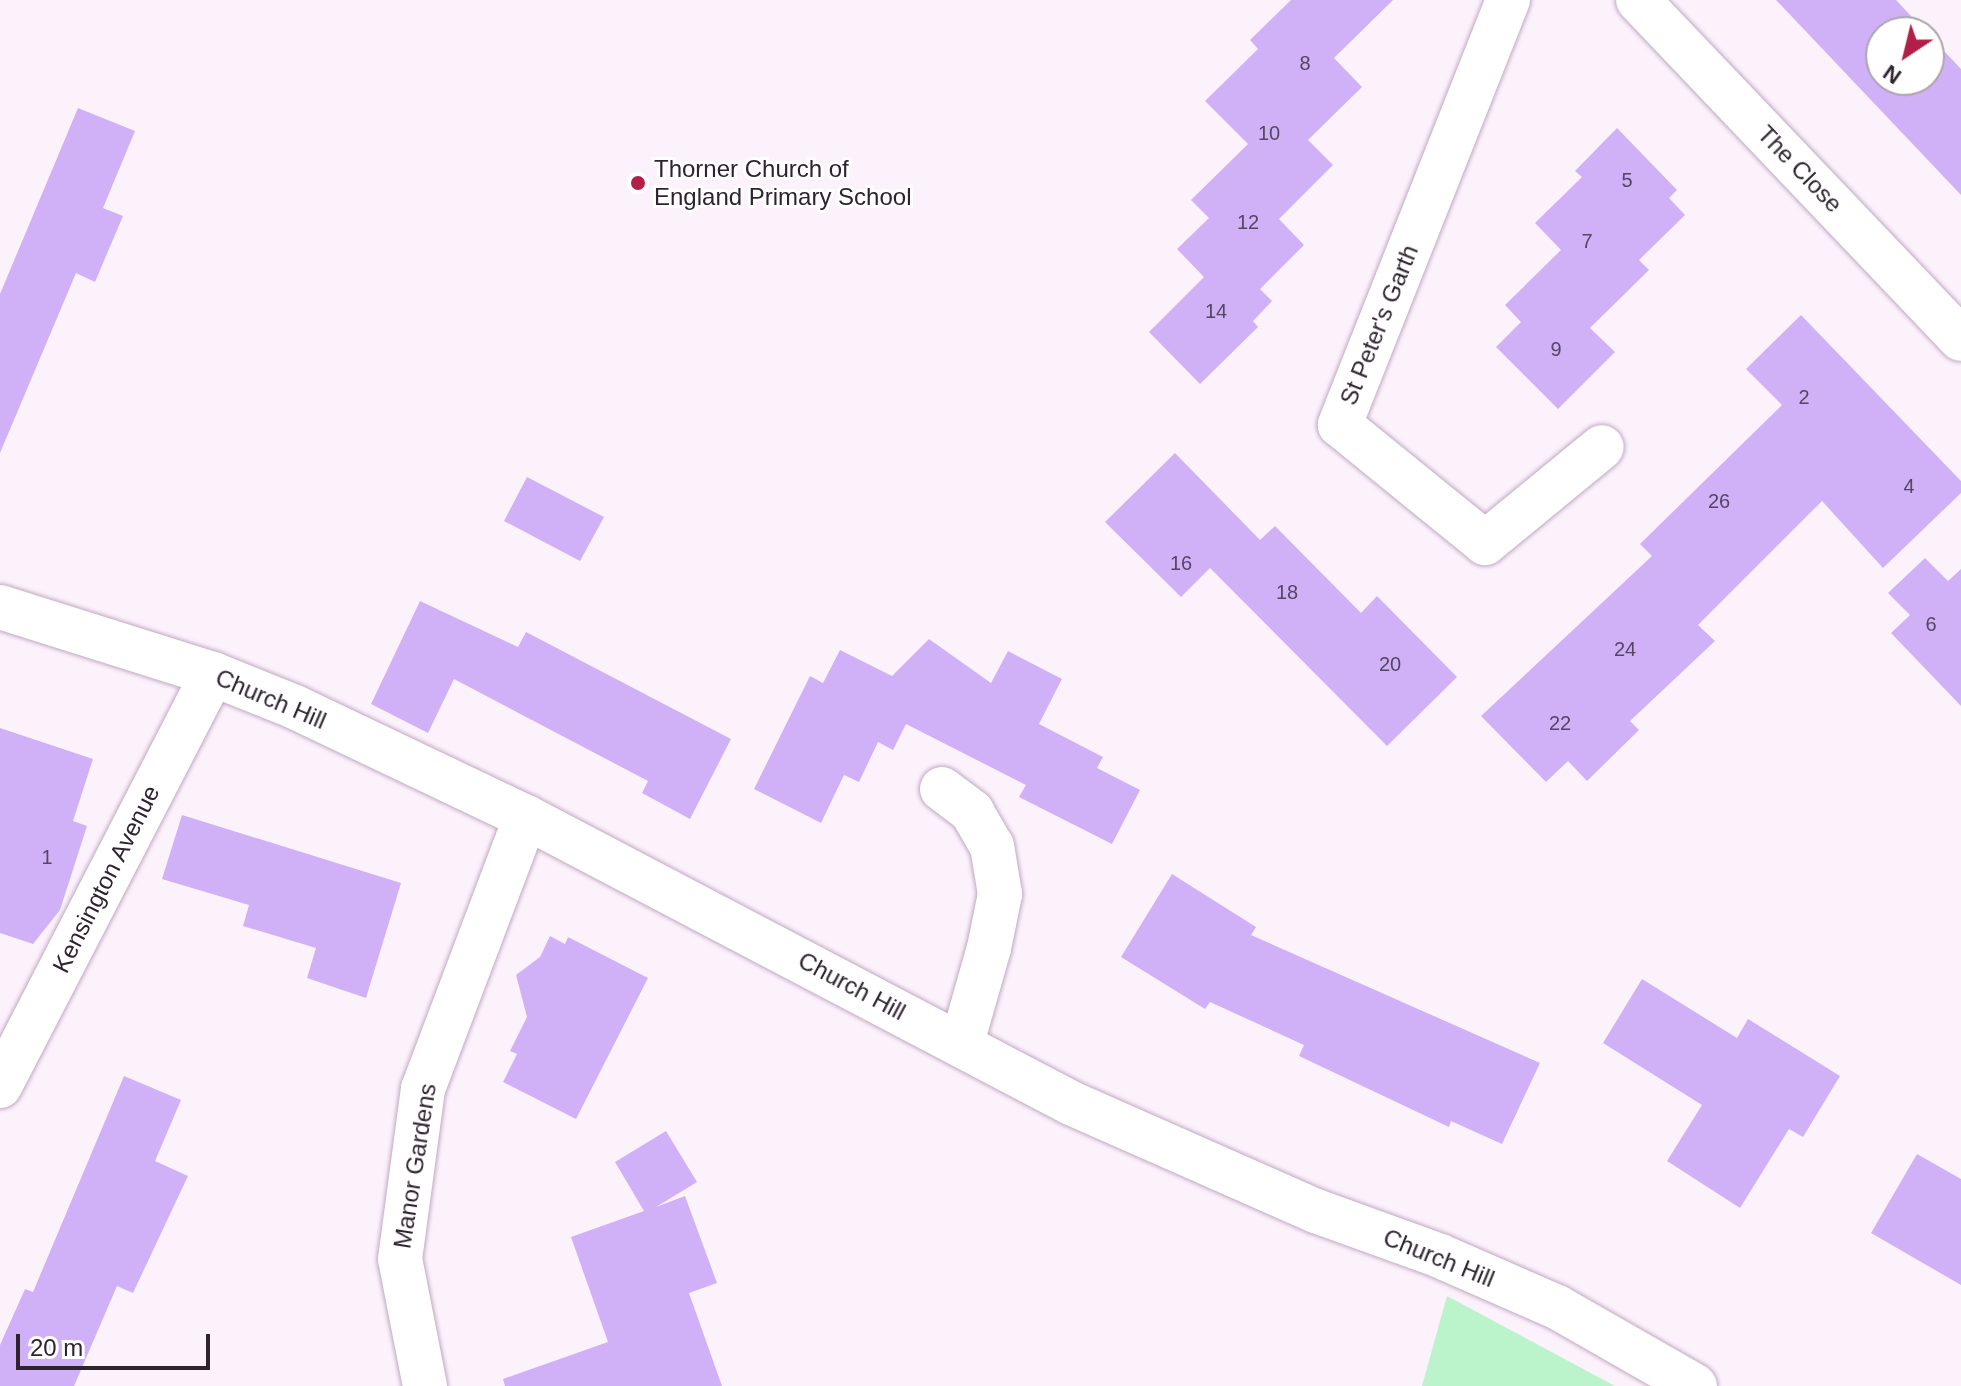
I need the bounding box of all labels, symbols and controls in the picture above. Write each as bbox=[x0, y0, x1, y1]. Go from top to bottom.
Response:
north arrow bbox=[1865, 16, 1945, 96]
house number: 8 bbox=[1299, 51, 1311, 75]
text: N bbox=[1878, 60, 1906, 89]
street label: The Close bbox=[1752, 120, 1848, 218]
house number: 10 bbox=[1258, 121, 1280, 145]
place label: Thorner Church of England Primary School bbox=[654, 155, 911, 211]
house number: 5 bbox=[1621, 168, 1633, 192]
marker: Thorner Church of England Primary School bbox=[629, 174, 647, 192]
house number: 12 bbox=[1237, 210, 1259, 234]
house number: 7 bbox=[1581, 229, 1593, 253]
street label: St Peter's Garth bbox=[1334, 241, 1424, 409]
house number: 14 bbox=[1205, 299, 1227, 323]
house number: 9 bbox=[1550, 337, 1562, 361]
house number: 2 bbox=[1798, 385, 1810, 409]
house number: 4 bbox=[1903, 474, 1915, 498]
house number: 26 bbox=[1708, 489, 1730, 513]
house number: 16 bbox=[1170, 551, 1192, 575]
house number: 18 bbox=[1276, 580, 1298, 604]
house number: 6 bbox=[1925, 612, 1937, 636]
house number: 24 bbox=[1614, 637, 1636, 661]
house number: 20 bbox=[1379, 652, 1401, 676]
street label: Church Hill bbox=[211, 663, 331, 735]
house number: 22 bbox=[1549, 711, 1571, 735]
street label: Kensington Avenue bbox=[46, 780, 166, 978]
house number: 1 bbox=[41, 845, 53, 869]
street label: Church Hill bbox=[793, 946, 911, 1026]
street label: Manor Gardens bbox=[388, 1081, 442, 1251]
street label: Church Hill bbox=[1379, 1223, 1499, 1293]
scale bar bbox=[20, 1318, 214, 1368]
text: 20 m bbox=[30, 1334, 83, 1361]

